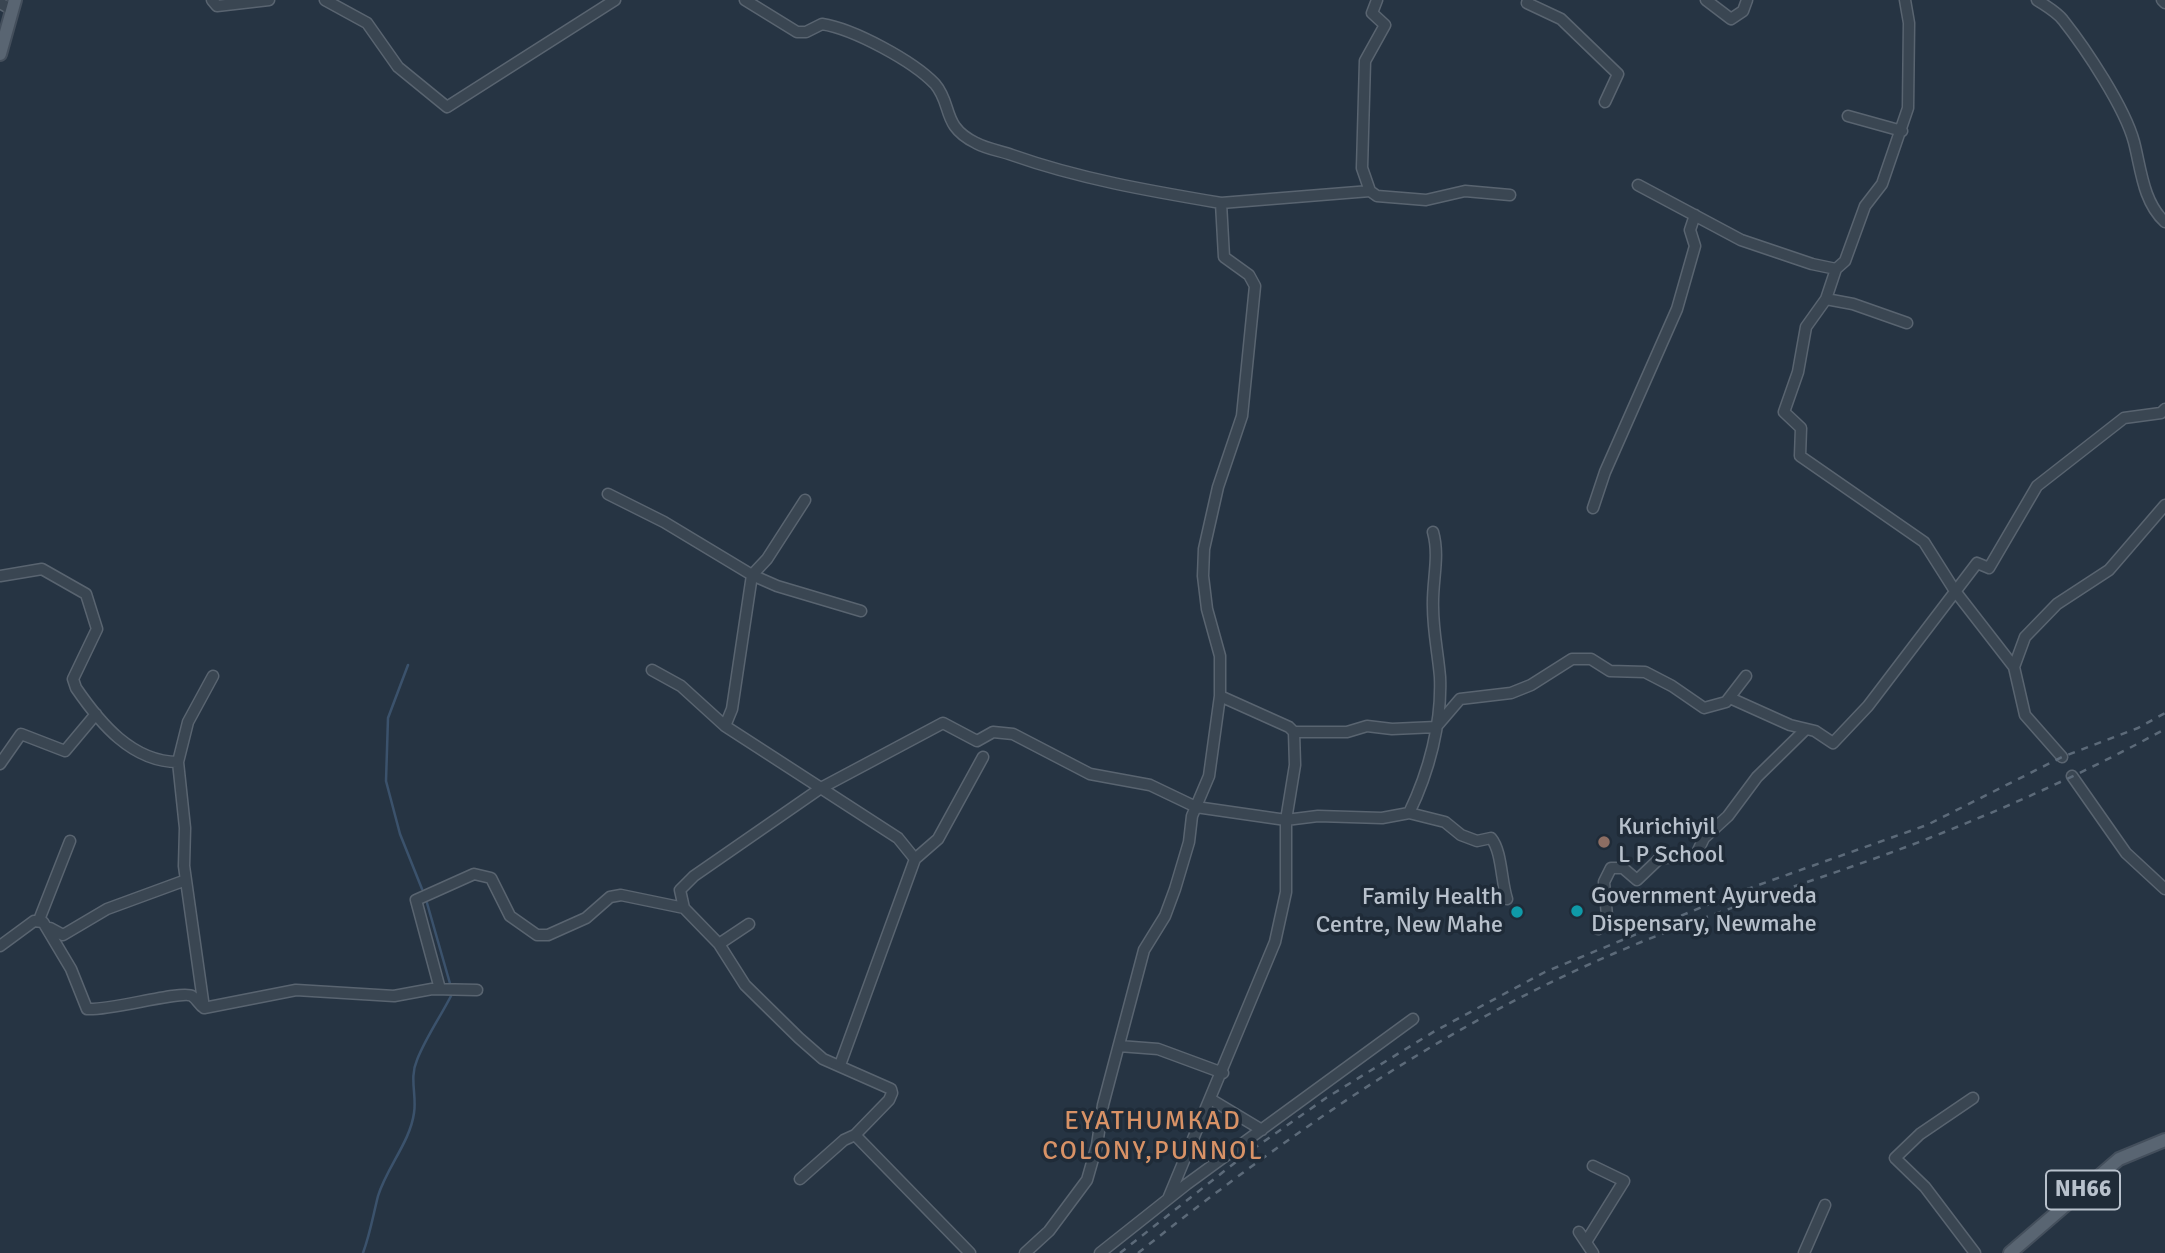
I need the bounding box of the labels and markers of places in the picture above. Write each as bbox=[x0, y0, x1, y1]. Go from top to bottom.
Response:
place label: Kurichiyil L P School bbox=[1618, 814, 1724, 870]
marker: Kurichiyil L P School bbox=[1596, 834, 1612, 850]
place label: Government Ayurveda Dispensary, Newmahe bbox=[1591, 883, 1817, 939]
place label: Family Health Centre, New Mahe bbox=[1316, 884, 1503, 940]
marker: Government Ayurveda Dispensary, Newmahe bbox=[1569, 903, 1585, 919]
marker: Family Health Centre, New Mahe bbox=[1509, 904, 1525, 920]

